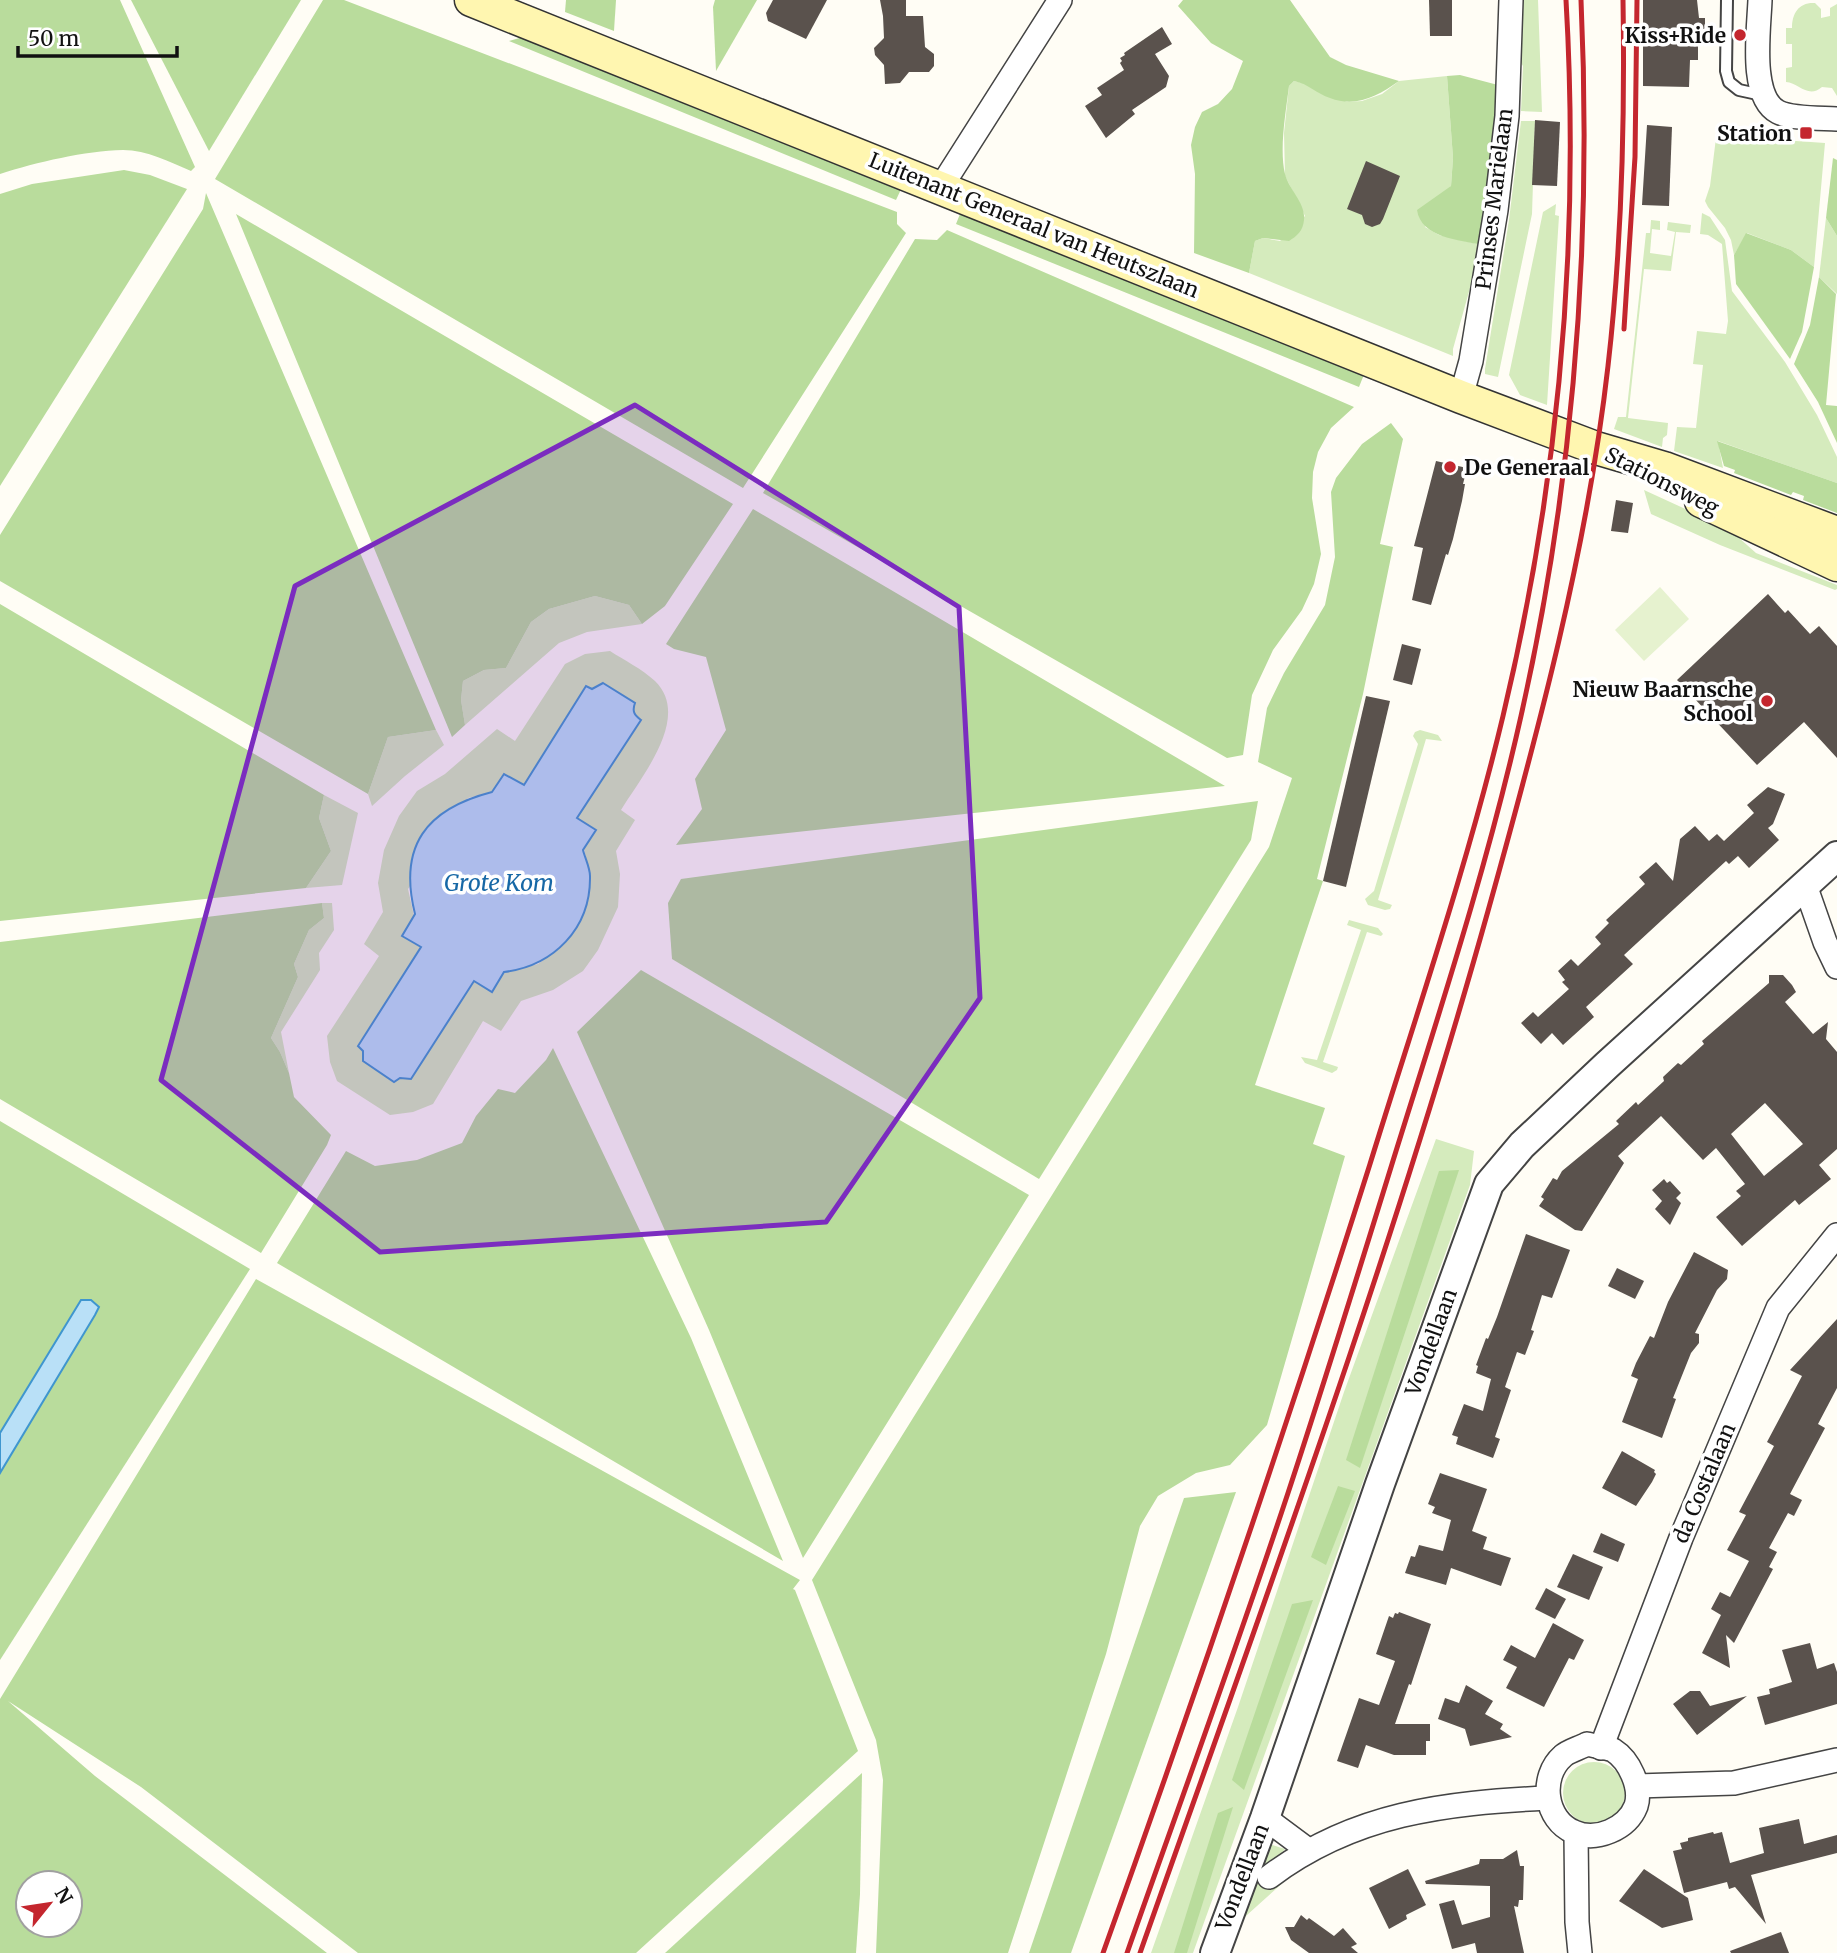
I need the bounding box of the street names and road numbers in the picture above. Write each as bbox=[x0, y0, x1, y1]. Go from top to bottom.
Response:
street label: Prinses Marielaan bbox=[1469, 107, 1519, 291]
street label: Luitenant Generaal van Heutszlaan bbox=[865, 146, 1203, 304]
street label: Stationsweg bbox=[1600, 441, 1724, 521]
street label: Vondellaan bbox=[1399, 1285, 1463, 1400]
street label: da Costalaan bbox=[1667, 1419, 1741, 1547]
street label: Vondellaan bbox=[1209, 1820, 1275, 1935]

